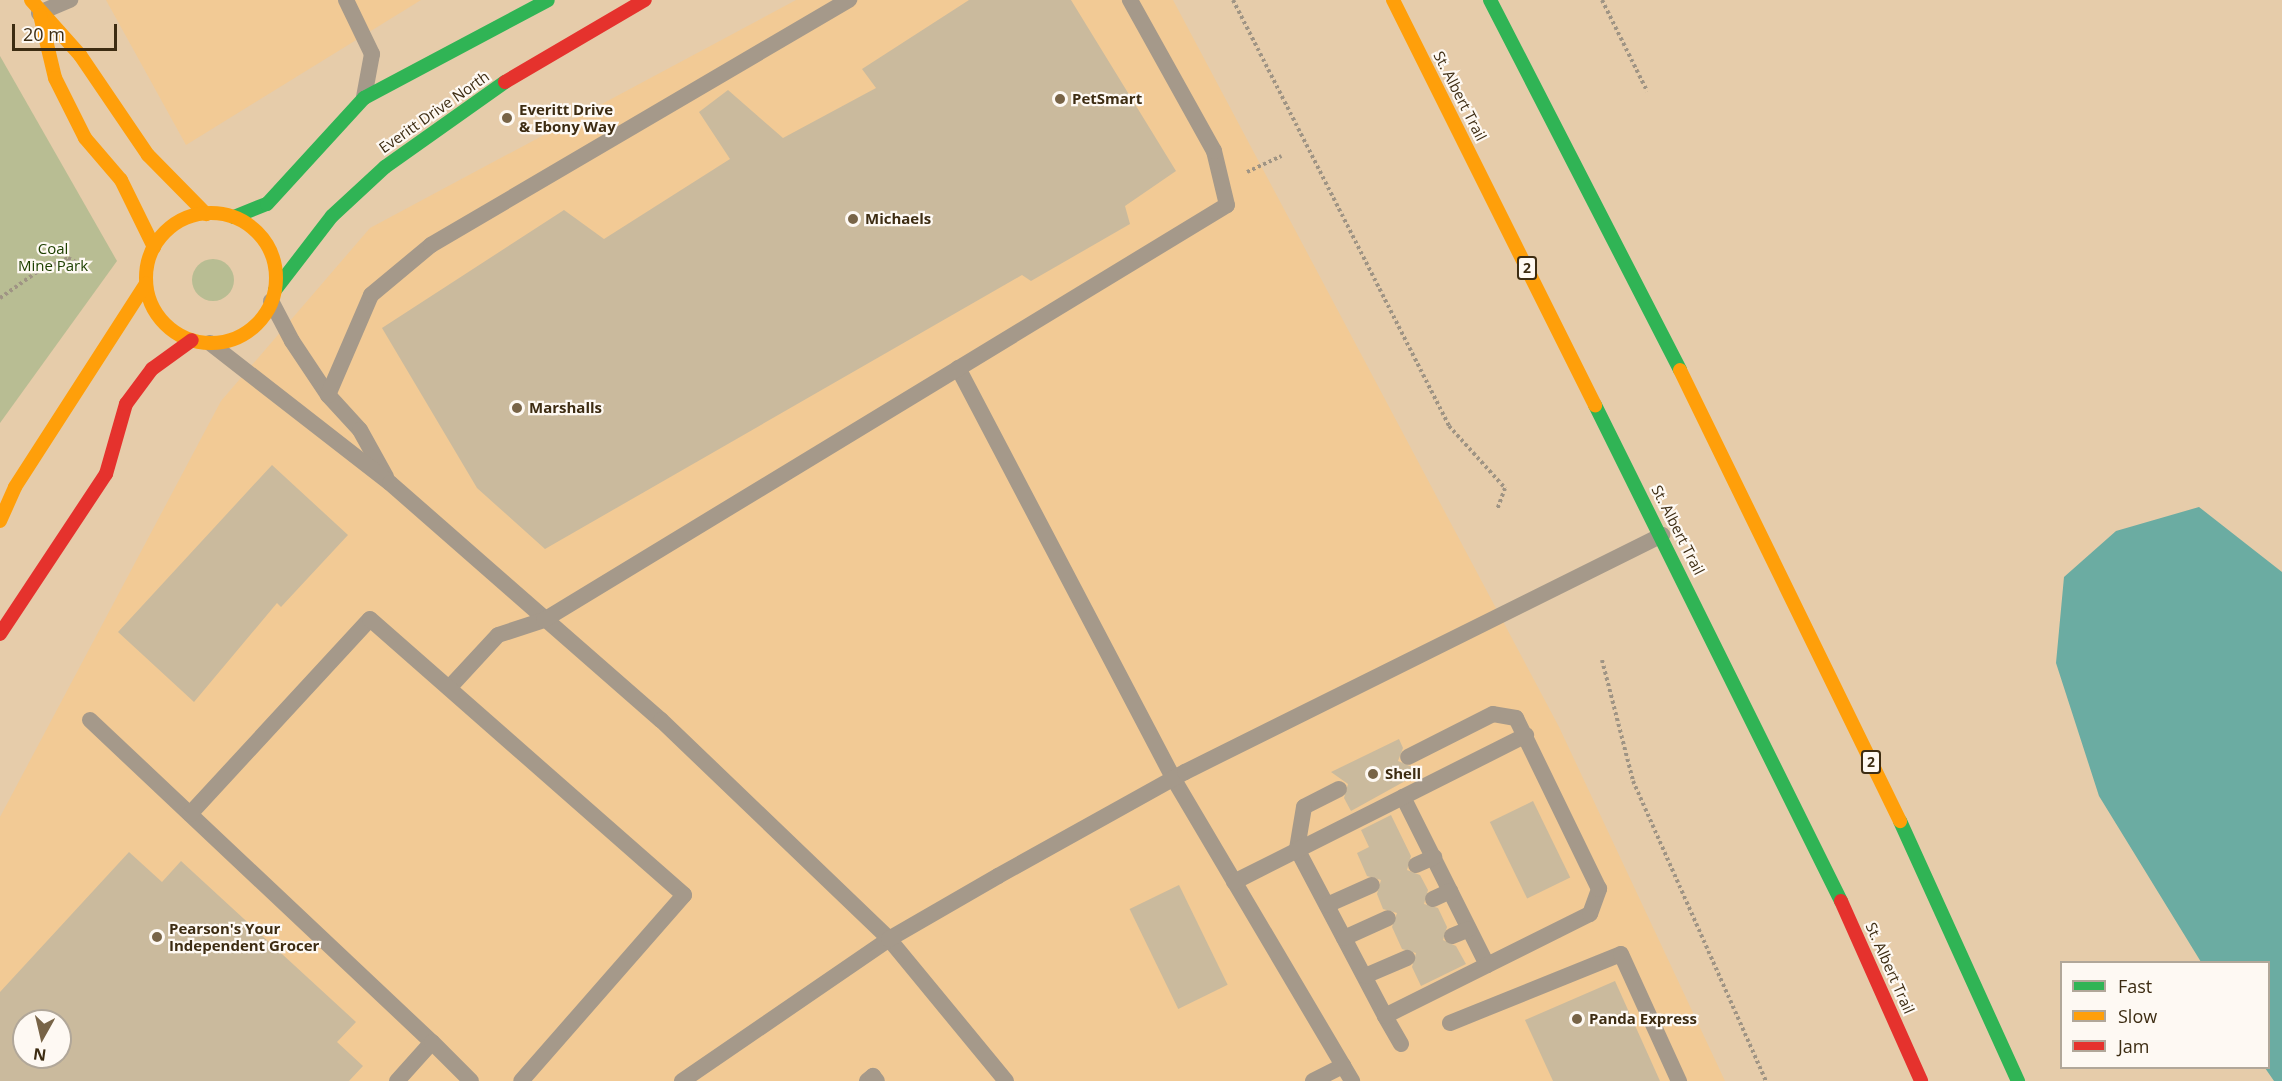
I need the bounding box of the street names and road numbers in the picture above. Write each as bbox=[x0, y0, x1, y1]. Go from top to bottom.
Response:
street label: St. Albert Trail bbox=[1430, 48, 1490, 144]
street label: Everitt Drive North bbox=[375, 67, 493, 157]
road number: 2 bbox=[1516, 257, 1538, 279]
street label: St. Albert Trail bbox=[1648, 482, 1708, 578]
road number: 2 bbox=[1860, 751, 1882, 773]
street label: St. Albert Trail bbox=[1862, 920, 1918, 1016]

